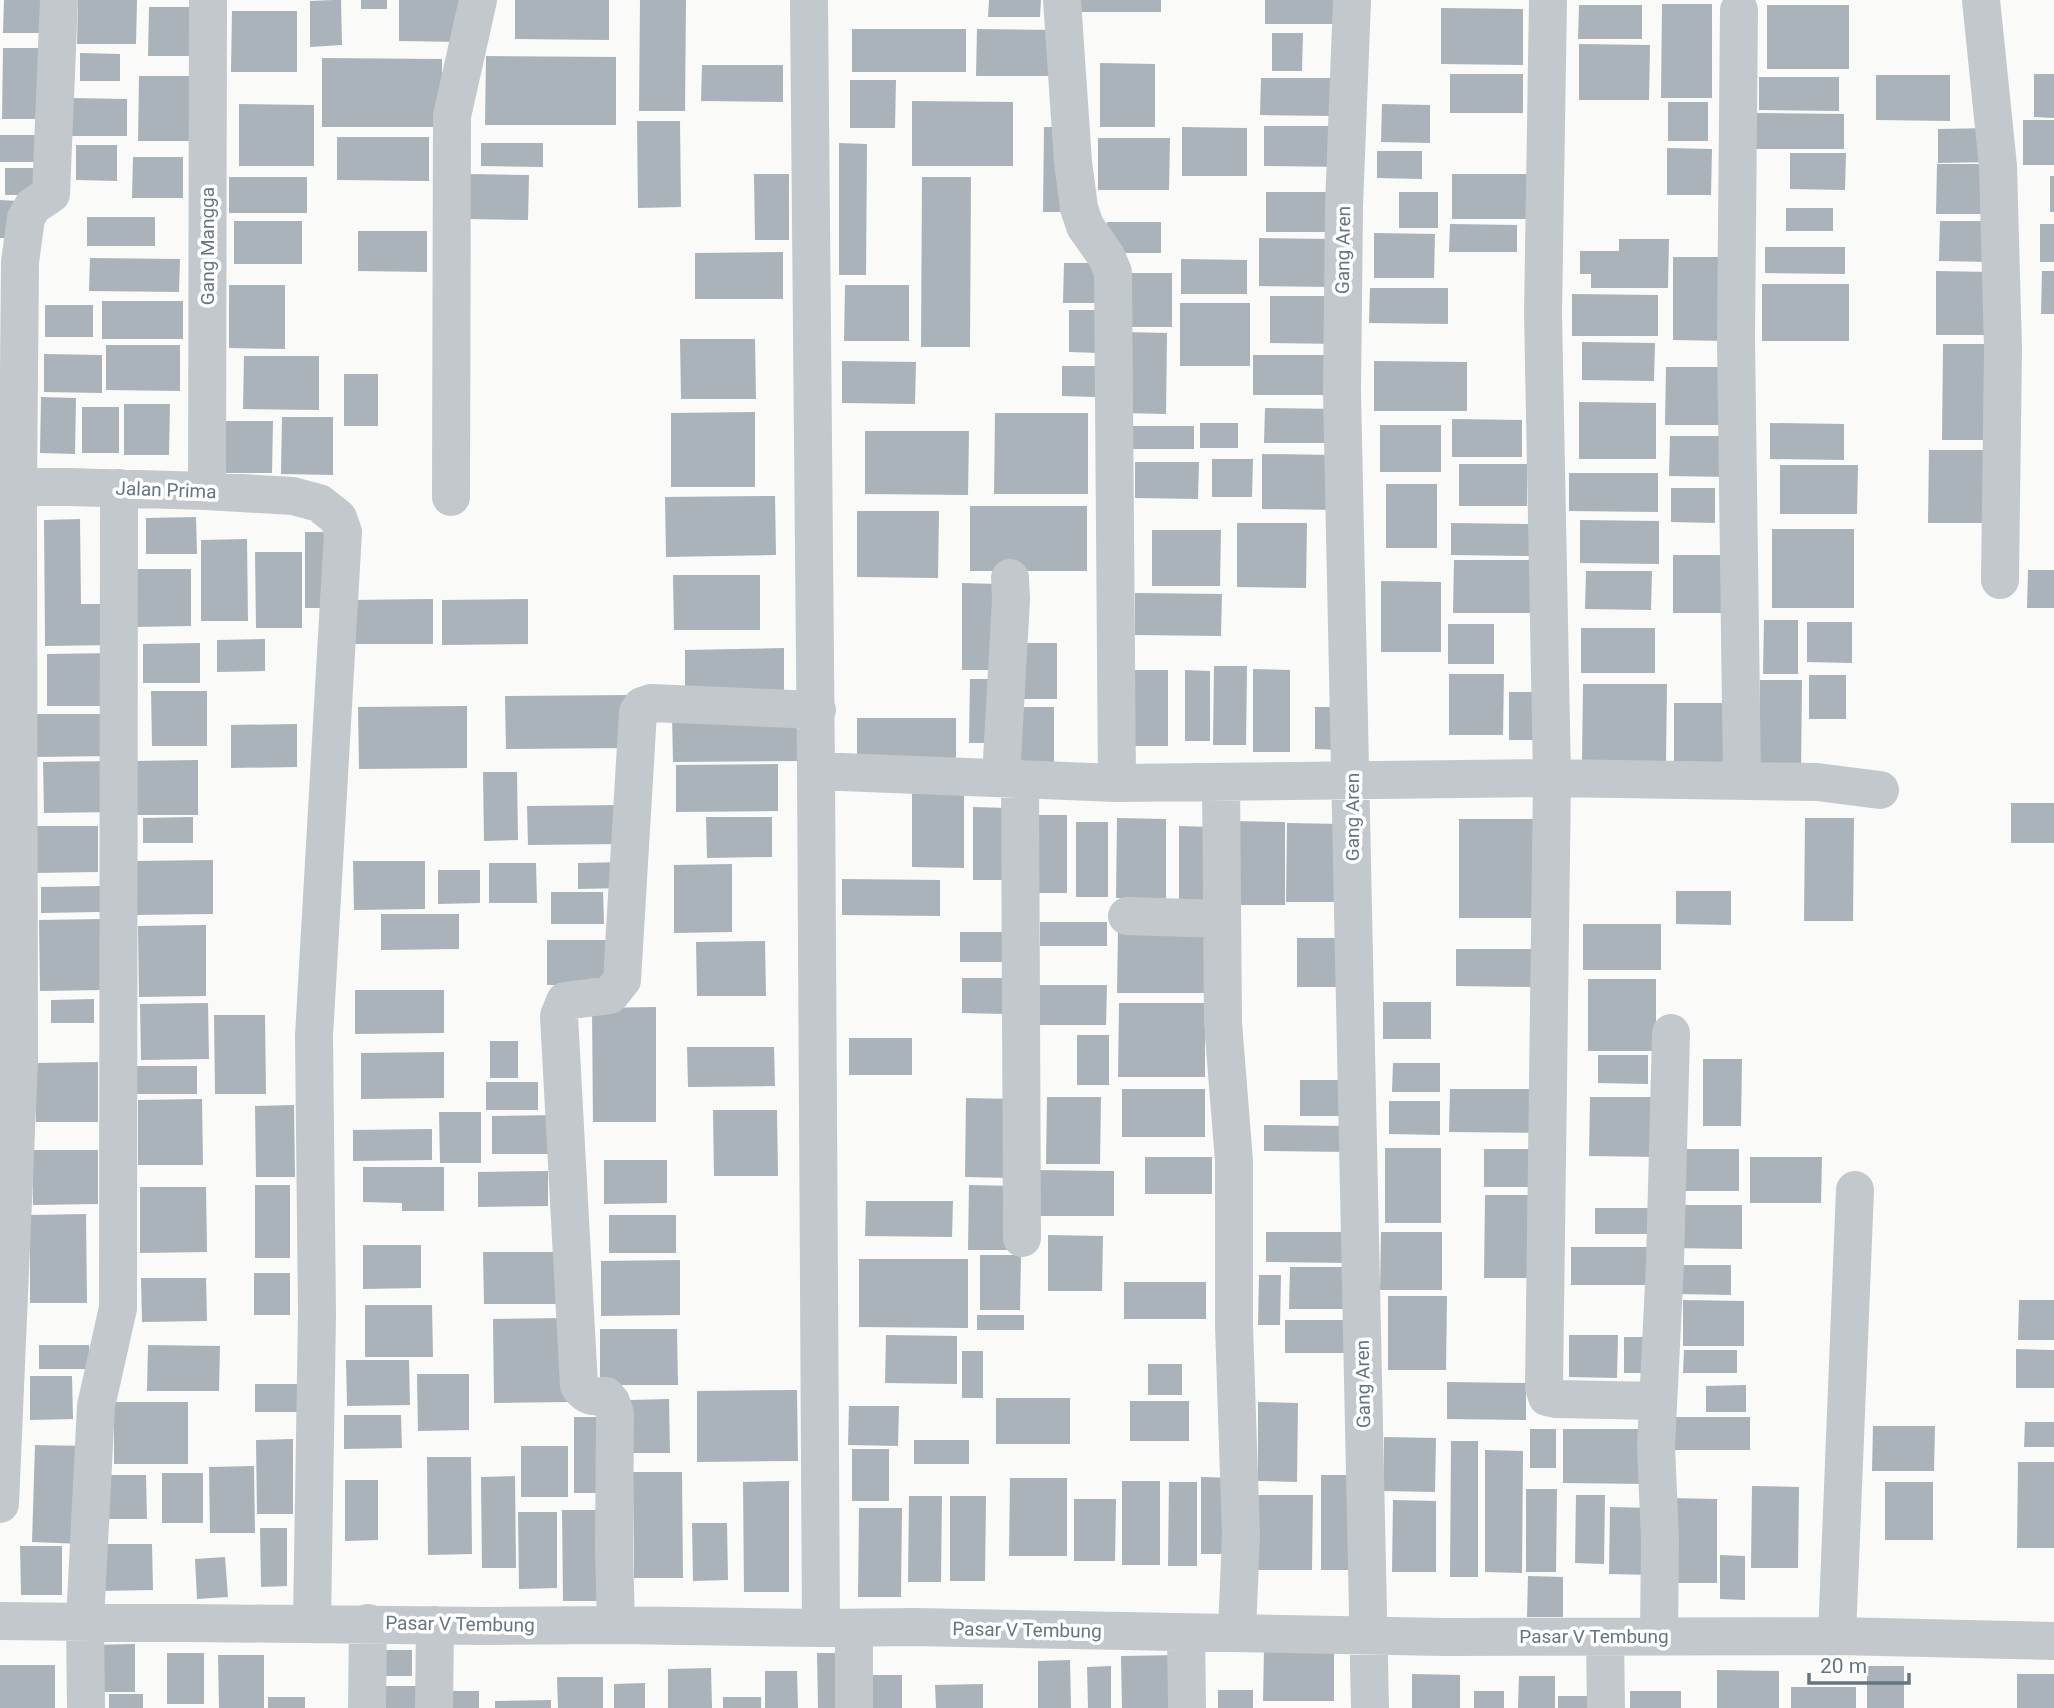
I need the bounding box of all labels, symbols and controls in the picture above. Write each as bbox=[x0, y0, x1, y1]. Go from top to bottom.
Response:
street label: Gang Mangga bbox=[196, 187, 219, 305]
street label: Gang Aren bbox=[1331, 206, 1355, 294]
street label: Jalan Prima bbox=[115, 477, 217, 503]
street label: Gang Aren bbox=[1341, 773, 1364, 861]
street label: Gang Aren bbox=[1351, 1340, 1375, 1428]
street label: Pasar V Tembung bbox=[385, 1611, 535, 1637]
street label: Pasar V Tembung bbox=[952, 1617, 1102, 1643]
street label: Pasar V Tembung bbox=[1519, 1625, 1669, 1648]
scale bar bbox=[1809, 1642, 1909, 1686]
text: 20 m bbox=[1820, 1654, 1867, 1678]

